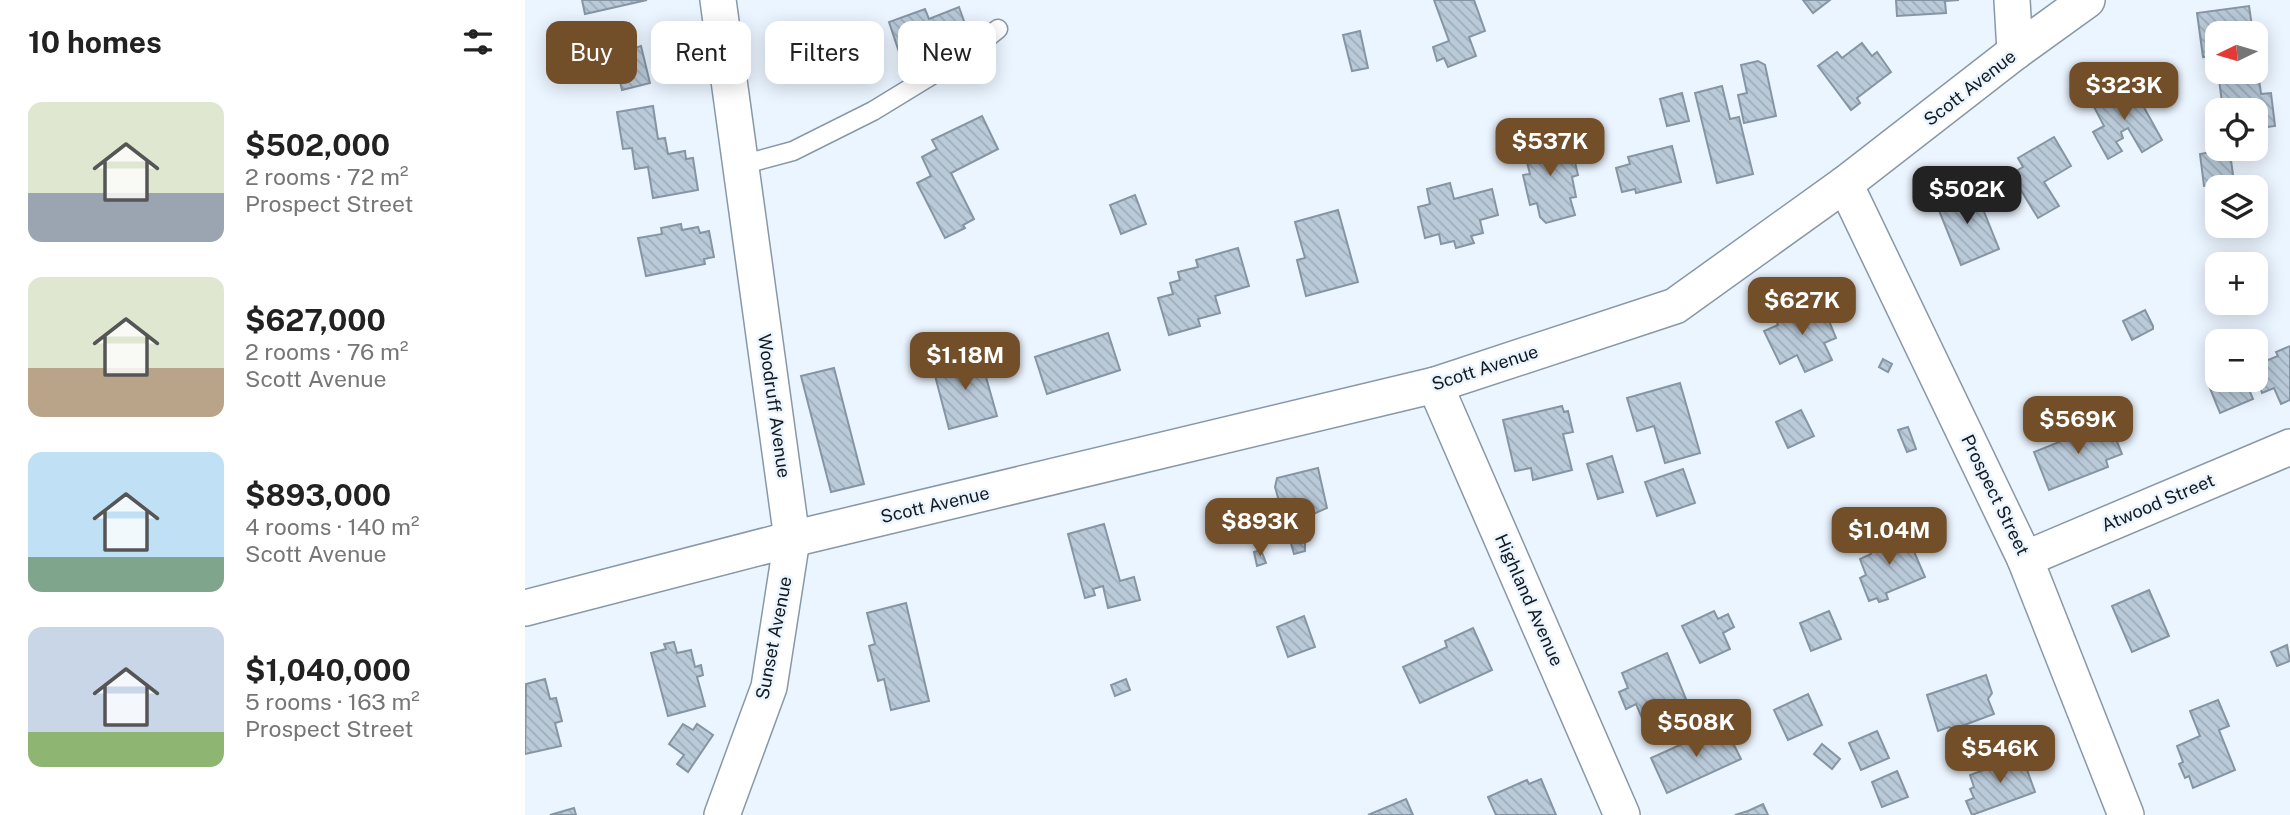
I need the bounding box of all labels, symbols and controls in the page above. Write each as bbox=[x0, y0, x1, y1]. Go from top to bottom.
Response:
chip: Buy bbox=[546, 21, 637, 84]
chip: Rent bbox=[651, 21, 751, 84]
chip: Filters bbox=[765, 21, 884, 84]
chip: New bbox=[898, 21, 996, 84]
north arrow bbox=[2205, 21, 2268, 84]
map controls bbox=[2205, 21, 2268, 392]
icon: filters bbox=[459, 23, 497, 61]
text: 10 homes bbox=[28, 24, 162, 60]
street label: Scott Avenue bbox=[1920, 45, 2020, 130]
pin: $323K bbox=[2075, 62, 2173, 122]
text: $323K bbox=[2085, 71, 2163, 98]
button: locate bbox=[2205, 98, 2268, 161]
pin: $537K bbox=[1501, 118, 1599, 178]
text: $502,000 bbox=[245, 127, 390, 163]
text: $537K bbox=[1512, 127, 1588, 154]
icon: home bbox=[84, 130, 168, 214]
text: 2 rooms · 72 m² bbox=[245, 163, 408, 190]
pin: $502K bbox=[1918, 166, 2016, 226]
text: $502K bbox=[1928, 175, 2006, 202]
button: layers bbox=[2205, 175, 2268, 238]
text: Prospect Street bbox=[245, 190, 413, 217]
button: + bbox=[2205, 252, 2268, 315]
pin: $627K bbox=[1753, 278, 1851, 337]
text: $627K bbox=[1764, 286, 1840, 313]
text: $627,000 bbox=[245, 302, 386, 338]
icon: home bbox=[84, 305, 168, 389]
button: − bbox=[2205, 329, 2268, 392]
pin: $1.18M bbox=[908, 332, 1022, 392]
street label: Woodruff Avenue bbox=[754, 333, 795, 479]
text: 2 rooms · 76 m² bbox=[245, 338, 408, 365]
street label: Scott Avenue bbox=[1429, 340, 1541, 395]
text: $1.18M bbox=[926, 341, 1004, 368]
text: Scott Avenue bbox=[245, 365, 387, 392]
pin: $569K bbox=[2029, 396, 2127, 456]
text: $569K bbox=[2039, 405, 2117, 432]
street label: Prospect Street bbox=[1957, 431, 2034, 559]
street label: Atwood Street bbox=[2098, 469, 2217, 536]
text: $893,000 bbox=[245, 477, 391, 513]
icon: home bbox=[84, 480, 168, 564]
street label: Scott Avenue bbox=[879, 482, 991, 527]
pin: $893K bbox=[1211, 498, 1309, 558]
text: $893K bbox=[1221, 507, 1299, 534]
pin: $1.04M bbox=[1832, 508, 1946, 567]
text: 4 rooms · 140 m² bbox=[245, 513, 419, 540]
text: $1.04M bbox=[1848, 516, 1930, 543]
street label: Highland Avenue bbox=[1491, 530, 1568, 669]
text: Scott Avenue bbox=[245, 540, 387, 567]
street label: Sunset Avenue bbox=[751, 575, 796, 701]
text: $1,040,000 bbox=[245, 652, 411, 688]
icon: home bbox=[84, 655, 168, 739]
text: 5 rooms · 163 m² bbox=[245, 688, 420, 715]
pin: $508K bbox=[1647, 700, 1745, 759]
text: $508K bbox=[1657, 708, 1735, 735]
text: Prospect Street bbox=[245, 715, 413, 742]
pin: $546K bbox=[1951, 726, 2049, 785]
text: $546K bbox=[1961, 734, 2039, 761]

